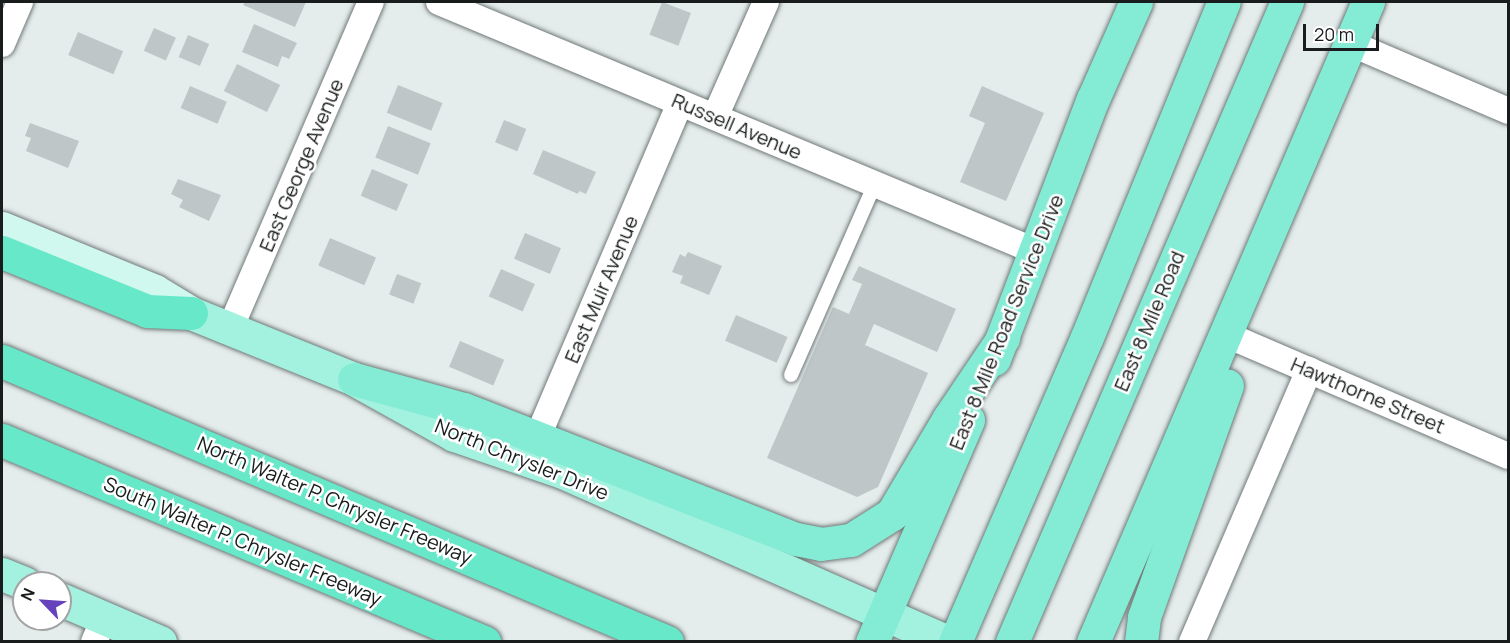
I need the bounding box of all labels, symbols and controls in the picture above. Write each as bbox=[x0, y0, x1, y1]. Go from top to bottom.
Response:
scale bar bbox=[1306, 12, 1382, 50]
text: 20 m bbox=[1314, 22, 1354, 46]
street label: East George Avenue bbox=[254, 75, 348, 255]
street label: Russell Avenue bbox=[668, 88, 806, 164]
street label: East 8 Mile Road Service Drive bbox=[944, 191, 1068, 453]
street label: East Muir Avenue bbox=[559, 212, 643, 366]
street label: East 8 Mile Road bbox=[1109, 247, 1189, 395]
street label: Hawthorne Street bbox=[1287, 352, 1449, 438]
street label: North Chrysler Drive bbox=[432, 413, 612, 505]
street label: North Walter P. Chrysler Freeway bbox=[194, 431, 476, 569]
street label: South Walter P. Chrysler Freeway bbox=[100, 471, 386, 611]
north arrow bbox=[12, 571, 72, 631]
text: N bbox=[15, 584, 40, 604]

